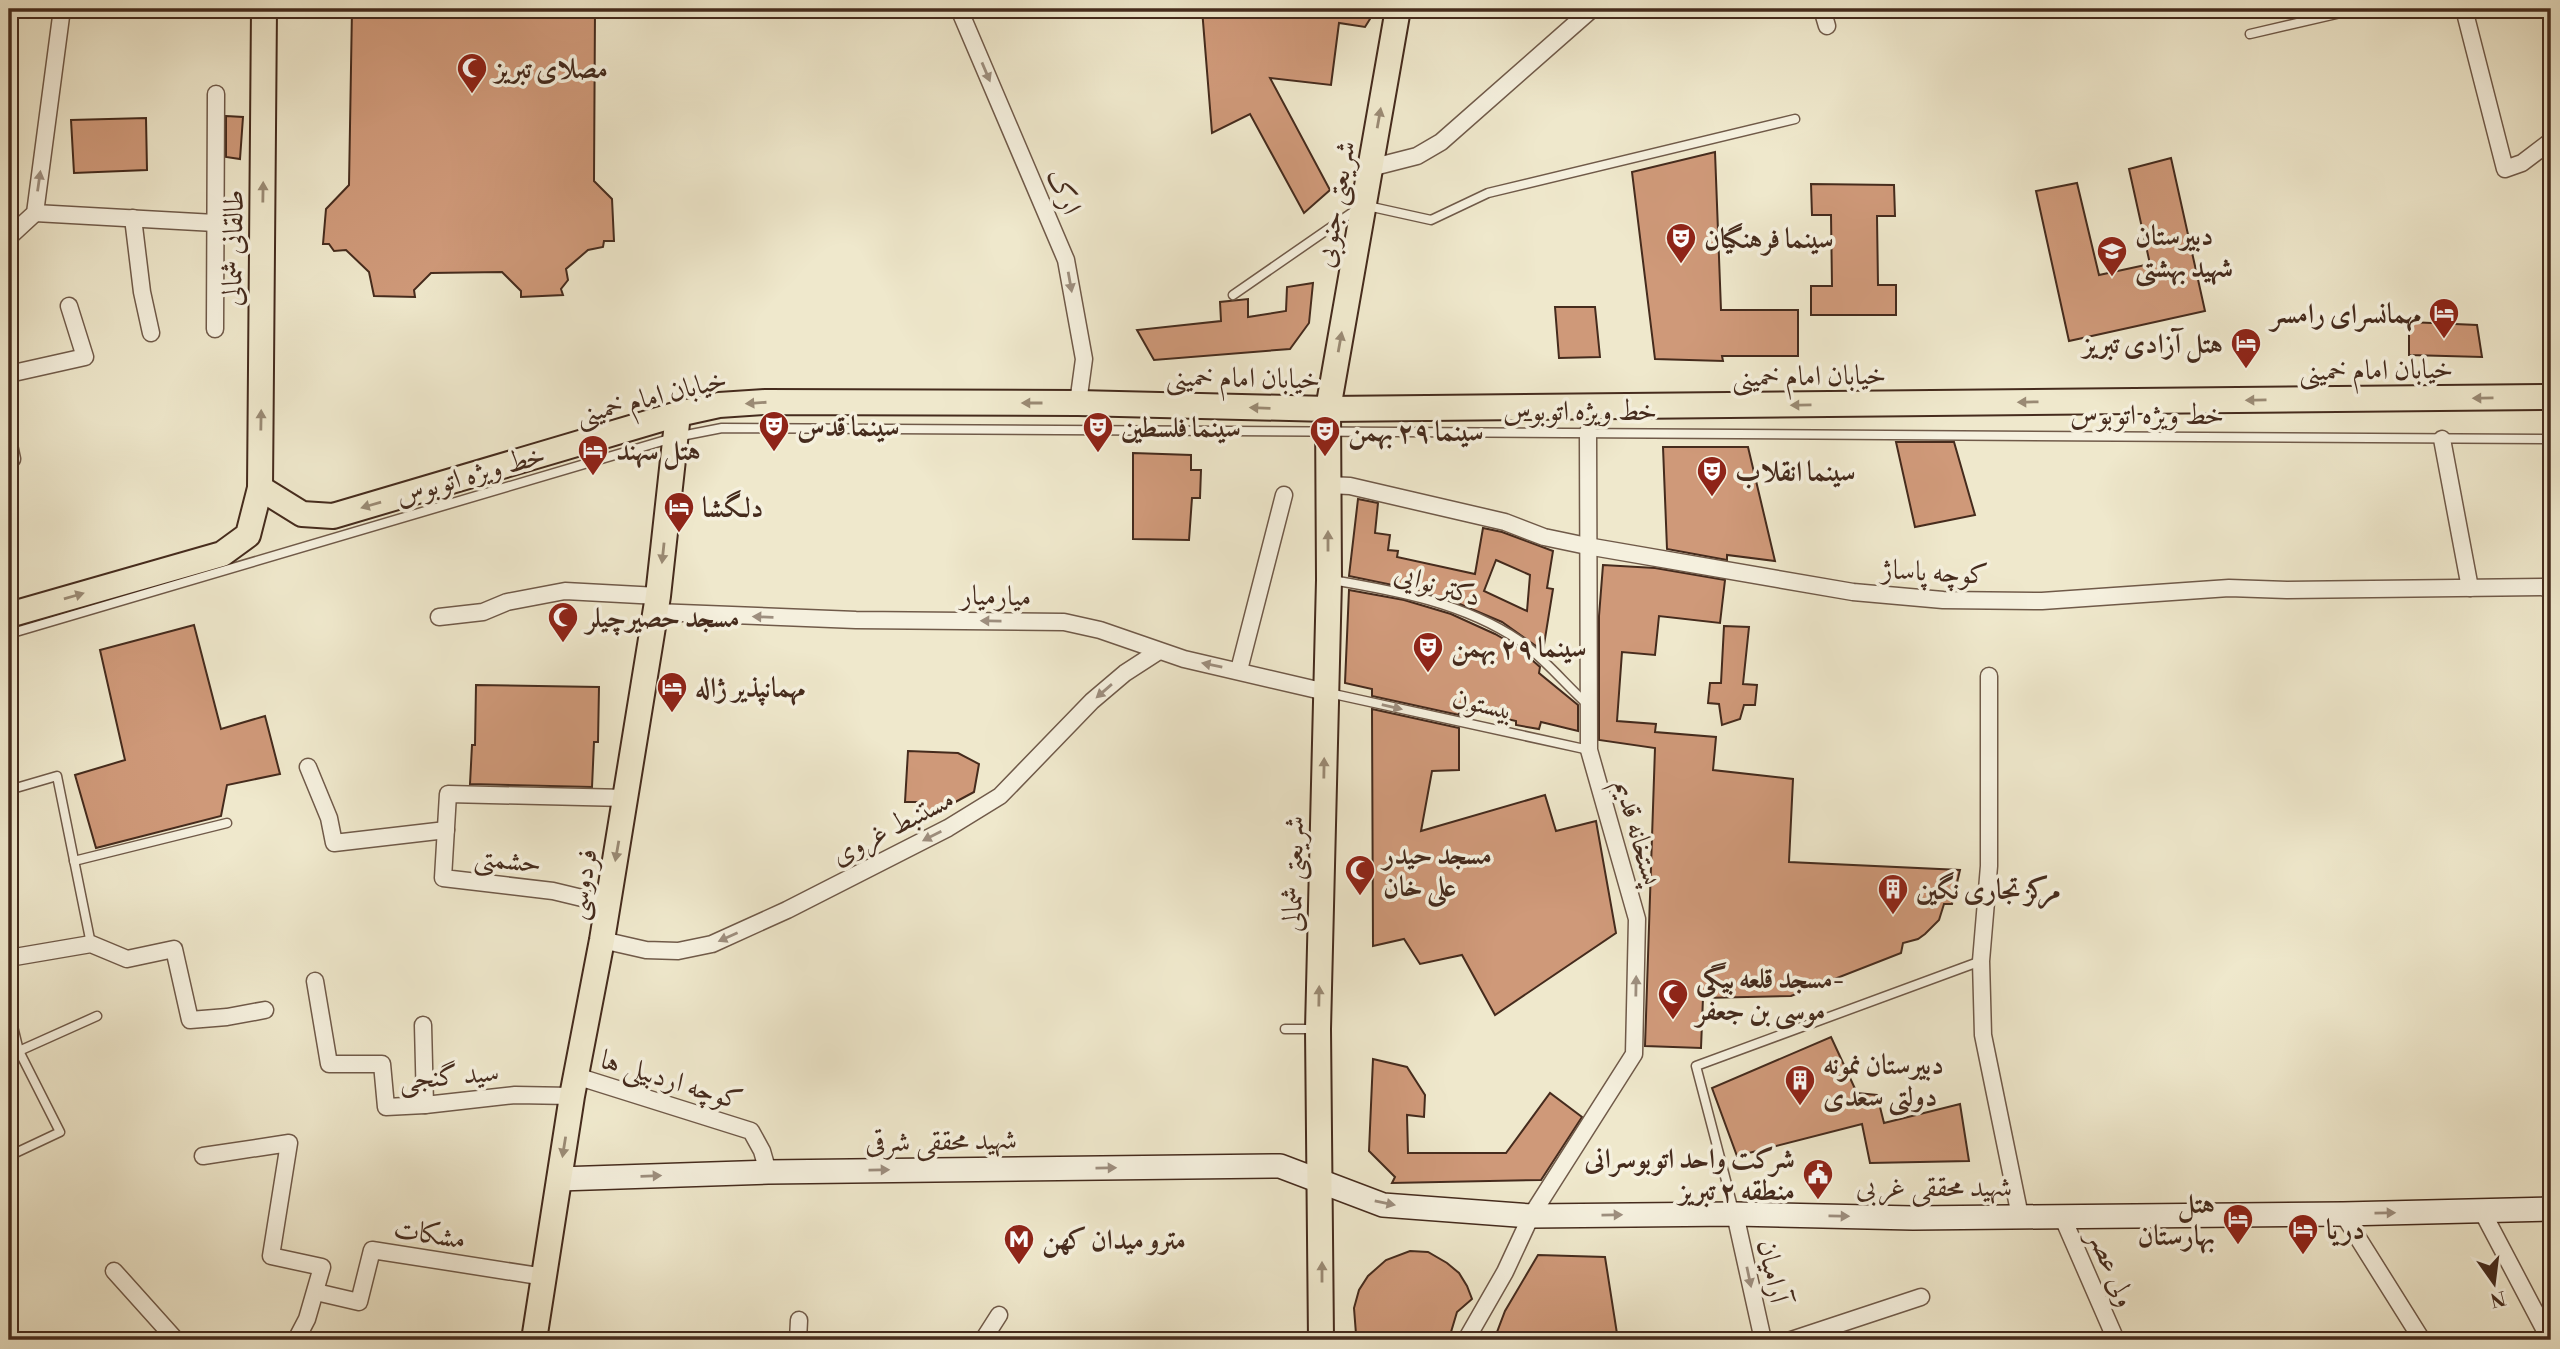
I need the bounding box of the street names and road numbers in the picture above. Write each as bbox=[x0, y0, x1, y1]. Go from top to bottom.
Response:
street label: شریعتی جنوبی bbox=[1307, 138, 1366, 271]
street label: ارک bbox=[1038, 163, 1089, 220]
street label: طالقانی شمالی bbox=[215, 189, 252, 307]
street label: خیابان امام خمینی bbox=[2298, 352, 2454, 395]
street label: خیابان امام خمینی bbox=[1731, 358, 1887, 401]
street label: خیابان امام خمینی bbox=[1165, 360, 1321, 403]
street label: خیابان امام خمینی bbox=[572, 362, 732, 439]
street label: خط ویژه اتوبوس bbox=[1503, 394, 1657, 429]
street label: خط ویژه اتوبوس bbox=[2070, 398, 2224, 433]
street label: خط ویژه اتوبوس bbox=[391, 437, 549, 514]
street label: کوچه پاساژ bbox=[1878, 552, 1989, 595]
street label: دکتر نوایی bbox=[1390, 556, 1485, 615]
street label: میارمیار bbox=[957, 578, 1032, 615]
street label: بیستون bbox=[1449, 680, 1517, 728]
street label: پستخانه قدیم bbox=[1600, 776, 1670, 893]
street label: مستنبط غروی bbox=[825, 781, 960, 874]
street label: شریعتی شمالی bbox=[1275, 816, 1314, 933]
street label: حشمتی bbox=[472, 840, 543, 883]
street label: فردوسی bbox=[559, 846, 607, 923]
street label: کوچه اردبیلی ها bbox=[596, 1042, 747, 1120]
street label: سید گنجی bbox=[398, 1055, 501, 1099]
street label: شهید محققی شرقی bbox=[865, 1123, 1017, 1162]
street label: شهید محققی غربی bbox=[1856, 1170, 2012, 1207]
street label: مشکات bbox=[391, 1212, 468, 1257]
street label: ولی عصر bbox=[2079, 1222, 2143, 1312]
street label: آرامیان bbox=[1749, 1237, 1797, 1309]

